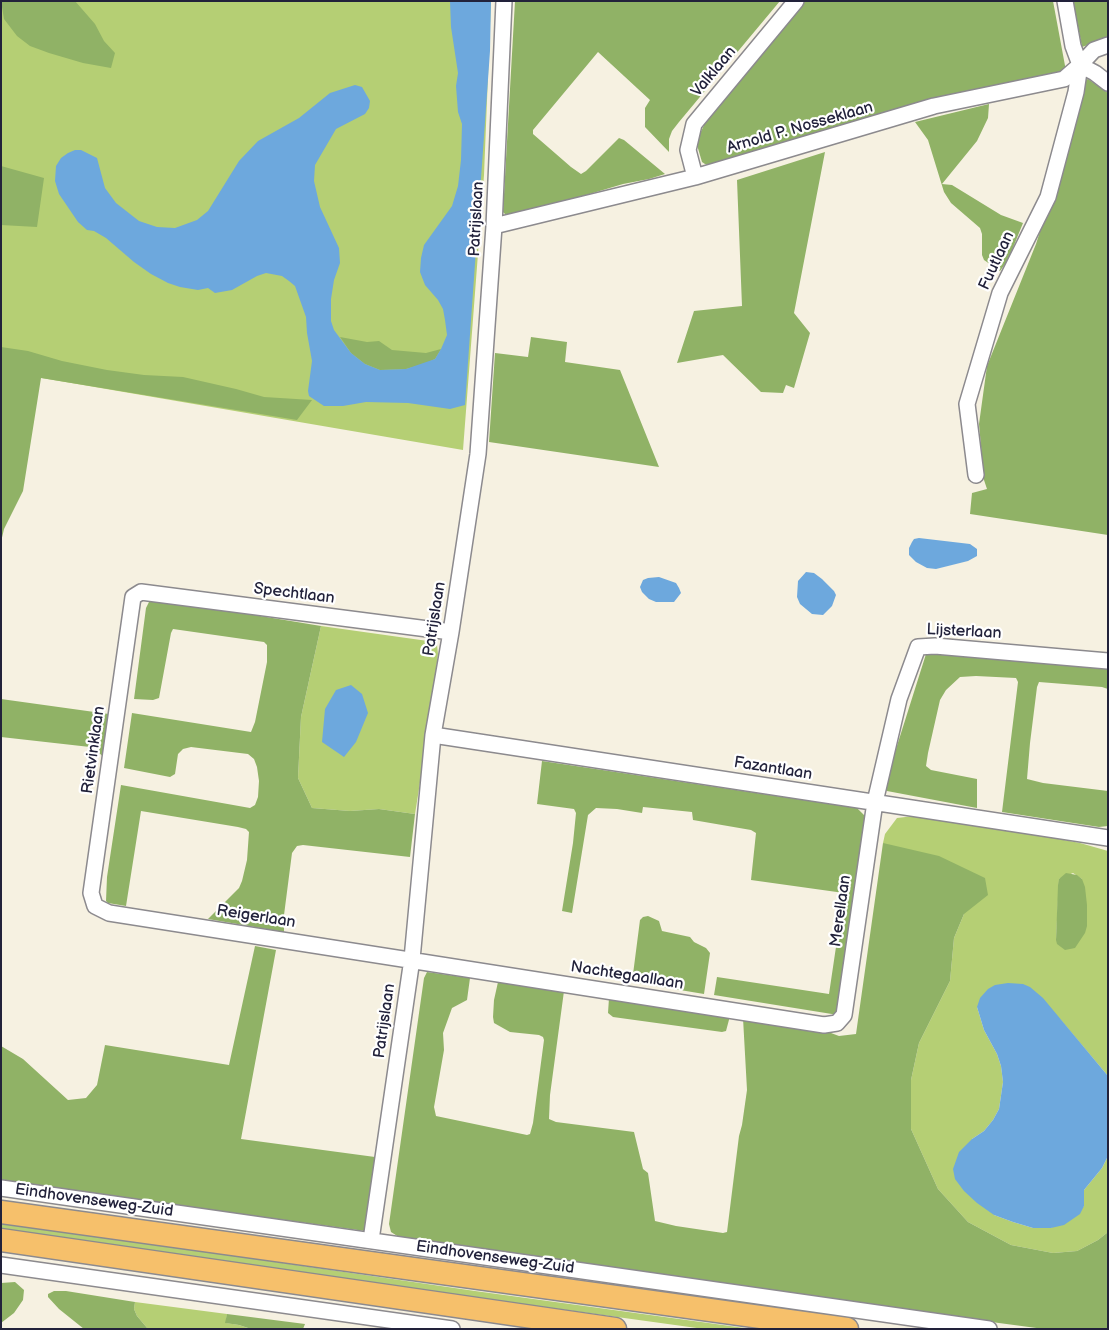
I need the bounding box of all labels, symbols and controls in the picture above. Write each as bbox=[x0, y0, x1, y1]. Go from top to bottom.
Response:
street label: Valklaan bbox=[687, 43, 741, 101]
street label: Arnold P. Nosseklaan bbox=[725, 98, 875, 158]
street label: Patrijslaan bbox=[465, 181, 489, 257]
street label: Fuutlaan bbox=[975, 229, 1019, 293]
street label: Spechtlaan bbox=[252, 580, 336, 608]
street label: Patrijslaan bbox=[420, 580, 450, 658]
street label: Lijsterlaan bbox=[926, 620, 1002, 644]
street label: Rietvinklaan bbox=[78, 705, 110, 795]
street label: Fazantlaan bbox=[732, 753, 814, 785]
street label: Merellaan bbox=[826, 874, 856, 948]
street label: Reigerlaan bbox=[215, 901, 297, 933]
street label: Nachtegaallaan bbox=[569, 958, 685, 994]
street label: Patrijslaan bbox=[370, 982, 400, 1060]
street label: Eindhovenseweg-Zuid bbox=[14, 1180, 174, 1222]
street label: Eindhovenseweg-Zuid bbox=[415, 1237, 575, 1279]

